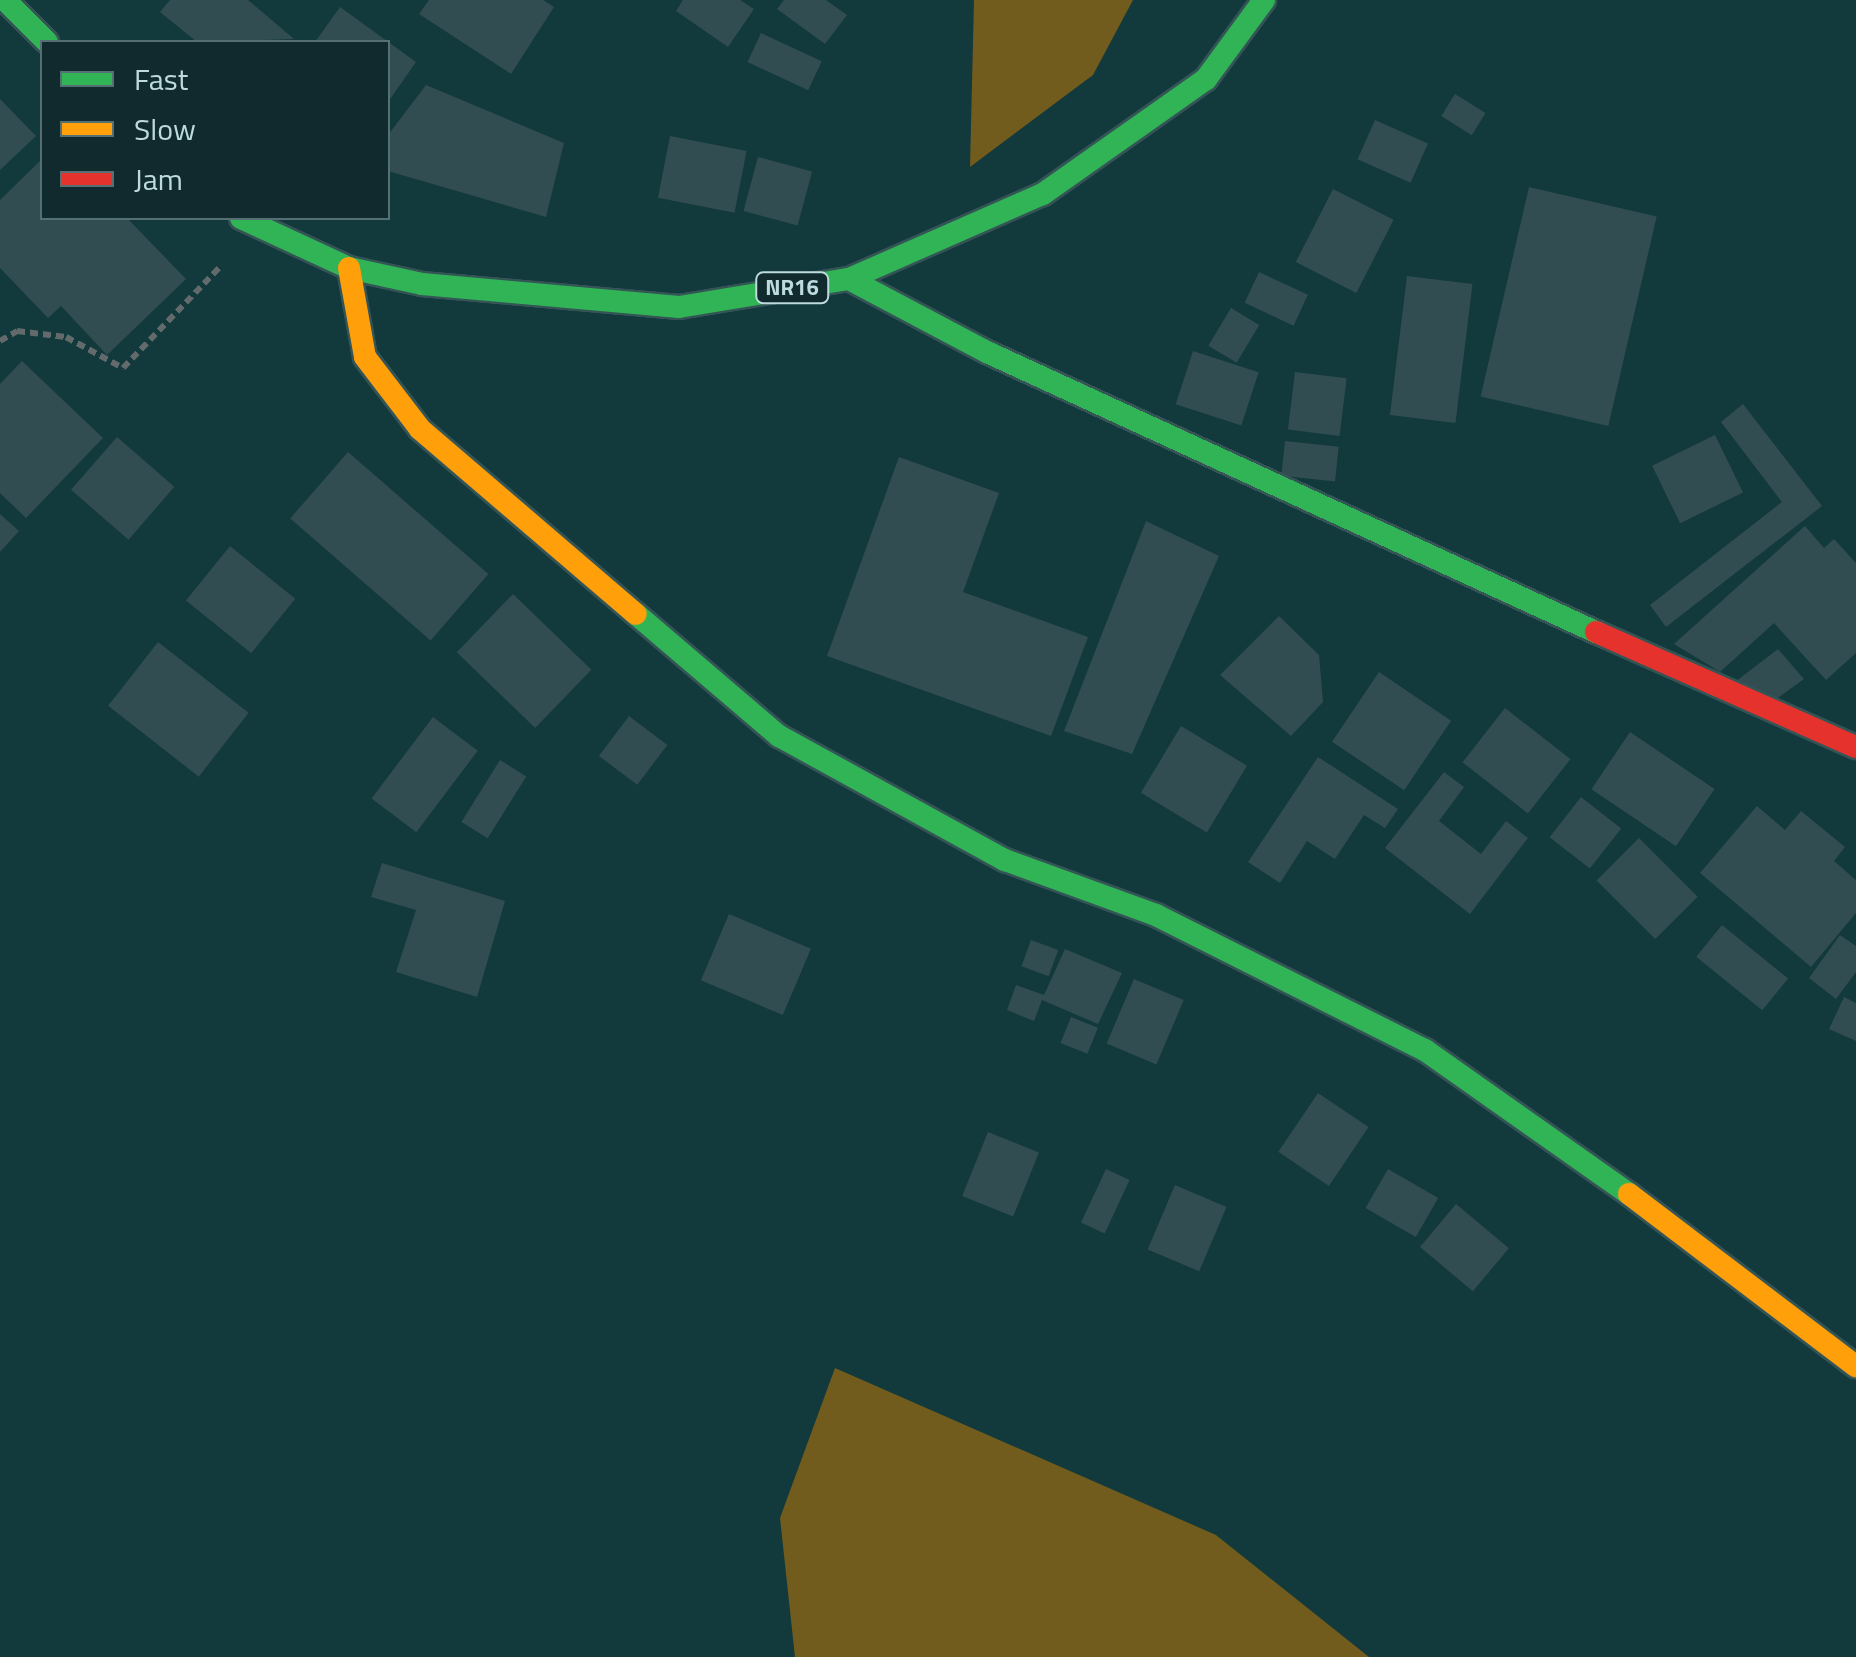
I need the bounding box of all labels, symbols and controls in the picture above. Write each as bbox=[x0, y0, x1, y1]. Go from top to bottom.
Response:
legend bbox=[40, 40, 390, 220]
text: Fast bbox=[134, 56, 188, 102]
text: Slow bbox=[134, 106, 196, 152]
text: Jam bbox=[134, 156, 183, 202]
road number: NR16 bbox=[754, 271, 830, 305]

